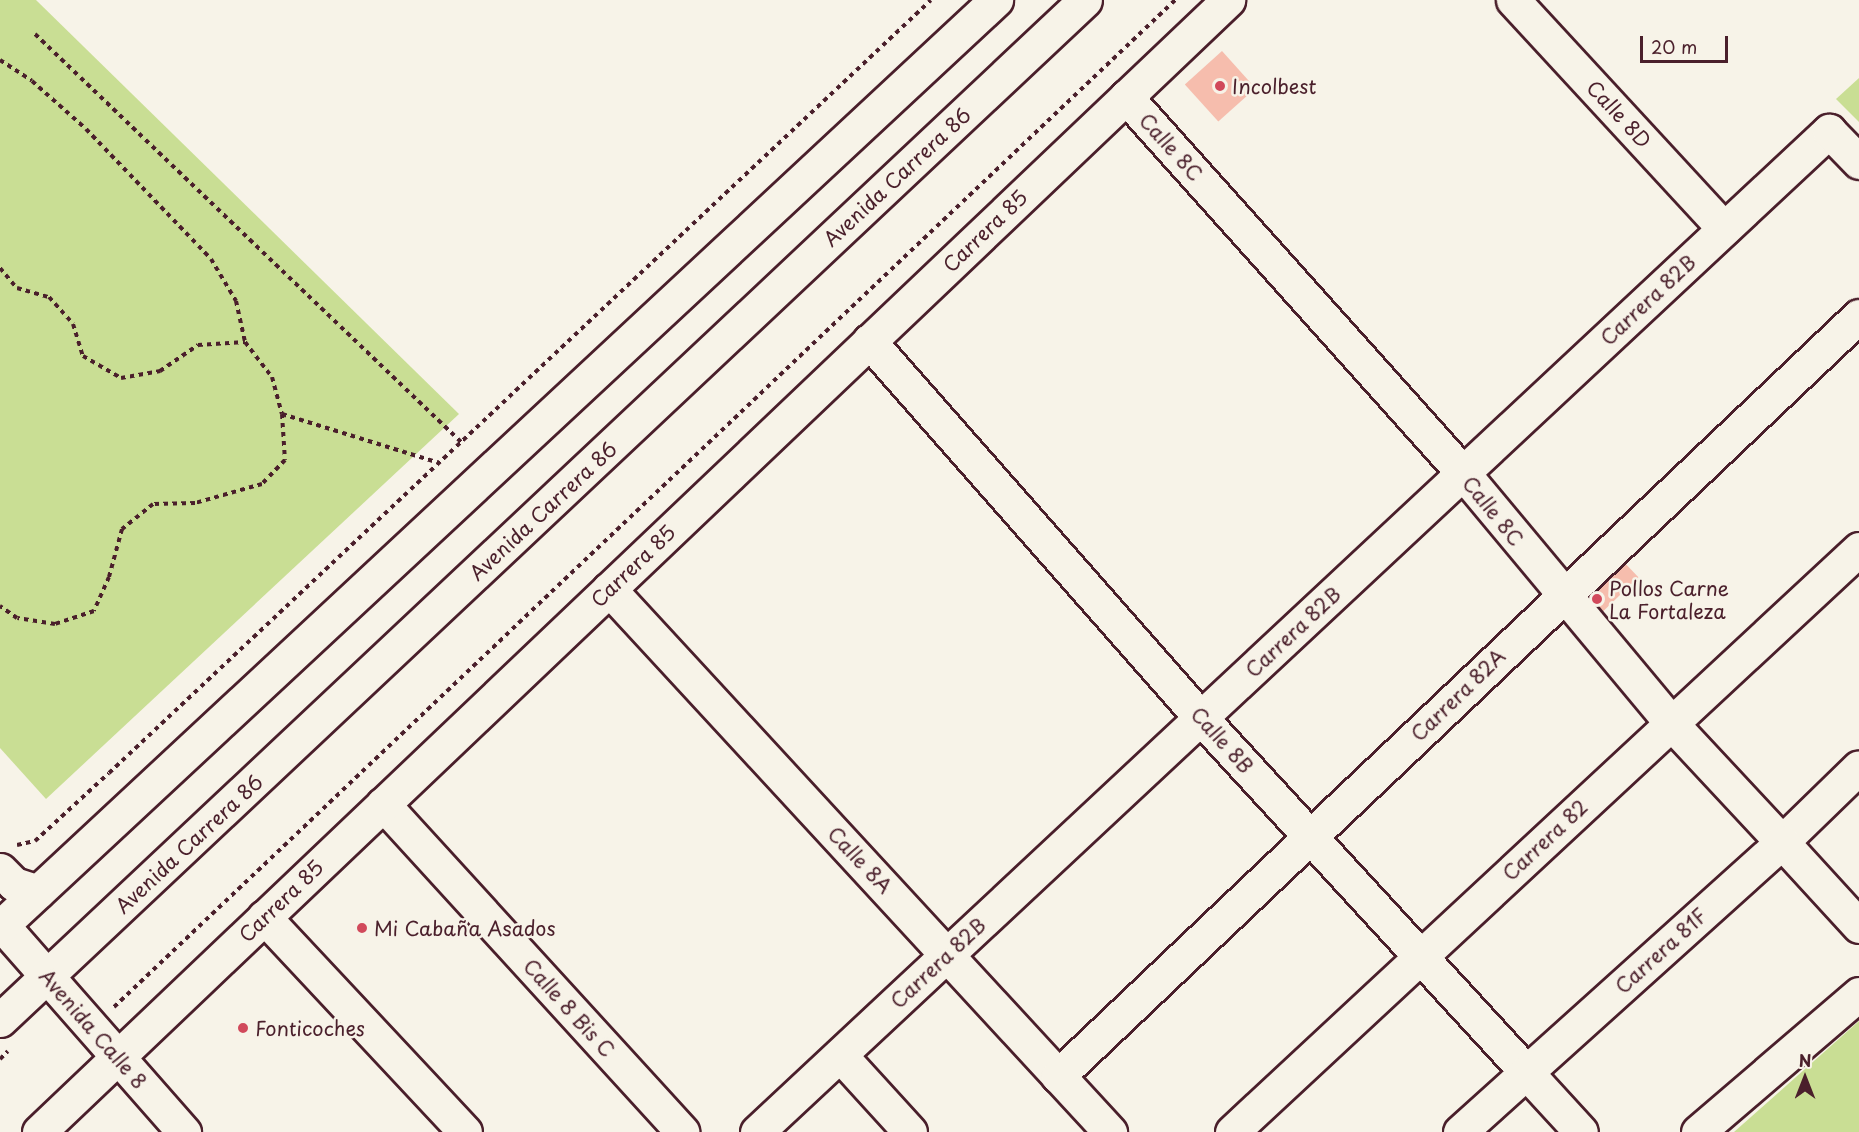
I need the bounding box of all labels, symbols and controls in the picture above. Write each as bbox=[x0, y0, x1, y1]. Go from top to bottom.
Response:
scale bar bbox=[1643, 24, 1732, 62]
text: 20 m bbox=[1651, 33, 1697, 60]
place label: Incolbest bbox=[1232, 74, 1316, 98]
street label: Calle 8D bbox=[1582, 75, 1656, 153]
marker: Incolbest bbox=[1213, 79, 1227, 93]
street label: Avenida Carrera 86 bbox=[819, 103, 975, 251]
street label: Calle 8C bbox=[1134, 108, 1208, 186]
street label: Carrera 85 bbox=[938, 185, 1032, 277]
street label: Carrera 82B bbox=[1595, 249, 1701, 351]
street label: Avenida Carrera 86 bbox=[465, 437, 621, 585]
street label: Calle 8C bbox=[1458, 471, 1528, 551]
street label: Carrera 85 bbox=[586, 520, 680, 612]
place label: Pollos Carne La Fortaleza bbox=[1609, 576, 1729, 623]
street label: Carrera 82B bbox=[1240, 581, 1346, 683]
marker: Pollos Carne La Fortaleza bbox=[1590, 592, 1604, 606]
street label: Carrera 82A bbox=[1405, 644, 1511, 746]
street label: Calle 8B bbox=[1186, 702, 1258, 778]
street label: Avenida Carrera 86 bbox=[111, 770, 267, 918]
street label: Carrera 82 bbox=[1497, 794, 1593, 886]
street label: Calle 8A bbox=[823, 821, 897, 899]
street label: Carrera 85 bbox=[234, 855, 328, 947]
street label: Carrera 81F bbox=[1610, 903, 1712, 999]
street label: Carrera 82B bbox=[885, 912, 991, 1014]
place label: Mi Cabaña Asados bbox=[374, 916, 555, 940]
marker: Mi Cabaña Asados bbox=[355, 921, 369, 935]
street label: Calle 8 Bis C bbox=[519, 954, 619, 1062]
street label: Avenida Calle 8 bbox=[35, 964, 151, 1094]
place label: Fonticoches bbox=[255, 1016, 365, 1040]
marker: Fonticoches bbox=[236, 1021, 250, 1035]
north arrow bbox=[1775, 1048, 1835, 1108]
text: N bbox=[1799, 1048, 1811, 1072]

